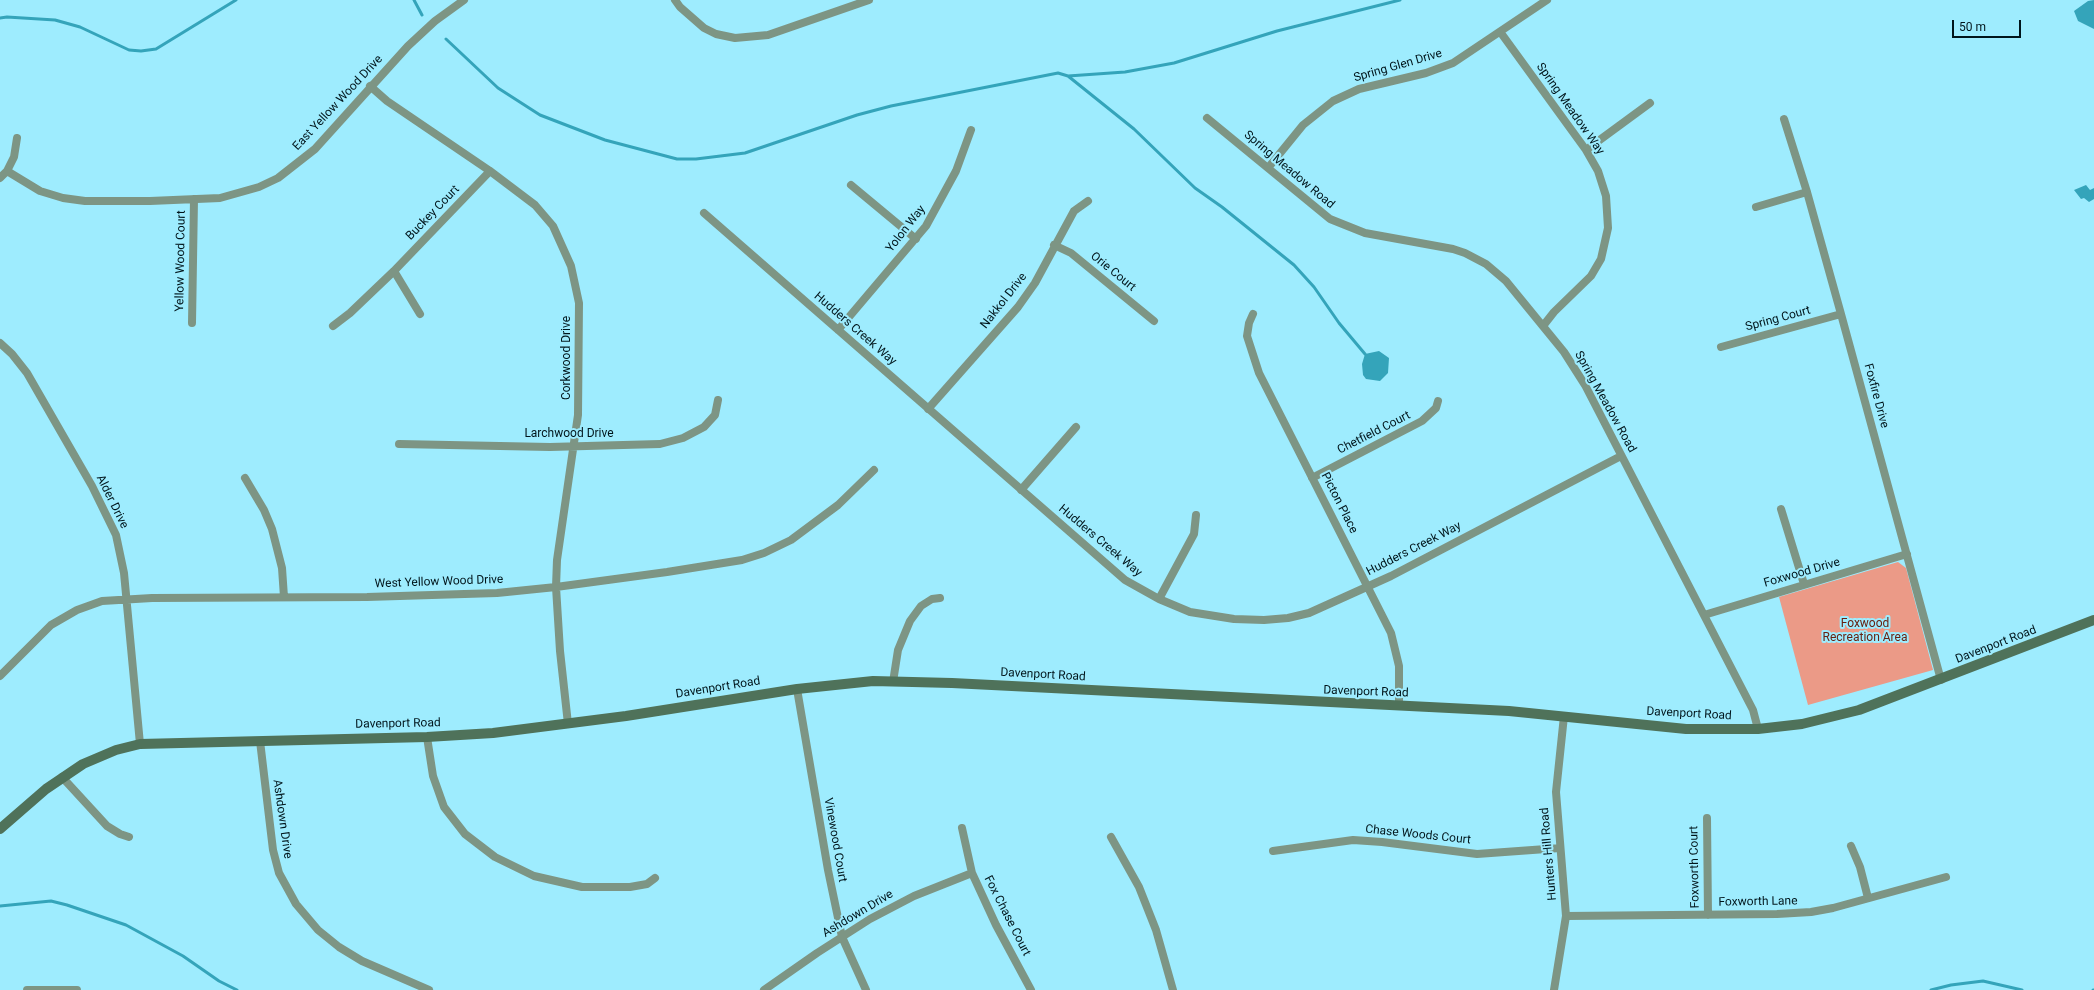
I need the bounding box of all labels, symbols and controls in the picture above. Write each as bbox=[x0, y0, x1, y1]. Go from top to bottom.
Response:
scale bar bbox=[1954, 12, 2023, 38]
text: 50 m bbox=[1959, 20, 1986, 34]
street label: Spring Glen Drive bbox=[1352, 47, 1444, 85]
street label: East Yellow Wood Drive bbox=[290, 52, 386, 154]
street label: Spring Meadow Way bbox=[1533, 60, 1607, 158]
street label: Spring Meadow Road bbox=[1241, 128, 1337, 212]
street label: Buckey Court bbox=[403, 183, 463, 243]
street label: Yolon Way bbox=[883, 203, 929, 255]
street label: Yellow Wood Court bbox=[173, 210, 189, 312]
street label: Orie Court bbox=[1087, 249, 1139, 295]
street label: Nakkol Drive bbox=[978, 270, 1030, 332]
street label: Hudders Creek Way bbox=[811, 289, 899, 369]
street label: Spring Court bbox=[1744, 303, 1812, 335]
street label: Corkwood Drive bbox=[560, 316, 574, 400]
street label: Spring Meadow Road bbox=[1571, 349, 1639, 455]
street label: Foxfire Drive bbox=[1860, 362, 1892, 430]
street label: Chetfield Court bbox=[1335, 408, 1413, 458]
street label: Larchwood Drive bbox=[524, 427, 614, 441]
street label: Picton Place bbox=[1317, 470, 1361, 536]
street label: Alder Drive bbox=[93, 473, 131, 531]
street label: Hudders Creek Way bbox=[1055, 502, 1145, 580]
street label: Hudders Creek Way bbox=[1364, 519, 1464, 579]
street label: Foxwood Drive bbox=[1762, 555, 1842, 591]
street label: West Yellow Wood Drive bbox=[374, 573, 504, 591]
park label: Foxwood Recreation Area bbox=[1823, 617, 1907, 645]
street label: Davenport Road bbox=[1954, 623, 2038, 667]
street label: Davenport Road bbox=[1000, 666, 1086, 684]
street label: Davenport Road bbox=[675, 674, 761, 702]
street label: Davenport Road bbox=[1323, 683, 1409, 701]
street label: Davenport Road bbox=[1646, 705, 1732, 723]
street label: Davenport Road bbox=[355, 716, 441, 732]
street label: Ashdown Drive bbox=[269, 778, 295, 860]
street label: Vinewood Court bbox=[820, 797, 850, 883]
street label: Hunters Hill Road bbox=[1538, 807, 1560, 901]
street label: Chase Woods Court bbox=[1364, 822, 1472, 848]
street label: Foxworth Court bbox=[1687, 826, 1703, 908]
street label: Fox Chase Court bbox=[981, 873, 1033, 959]
street label: Ashdown Drive bbox=[820, 887, 896, 941]
street label: Foxworth Lane bbox=[1718, 894, 1798, 910]

